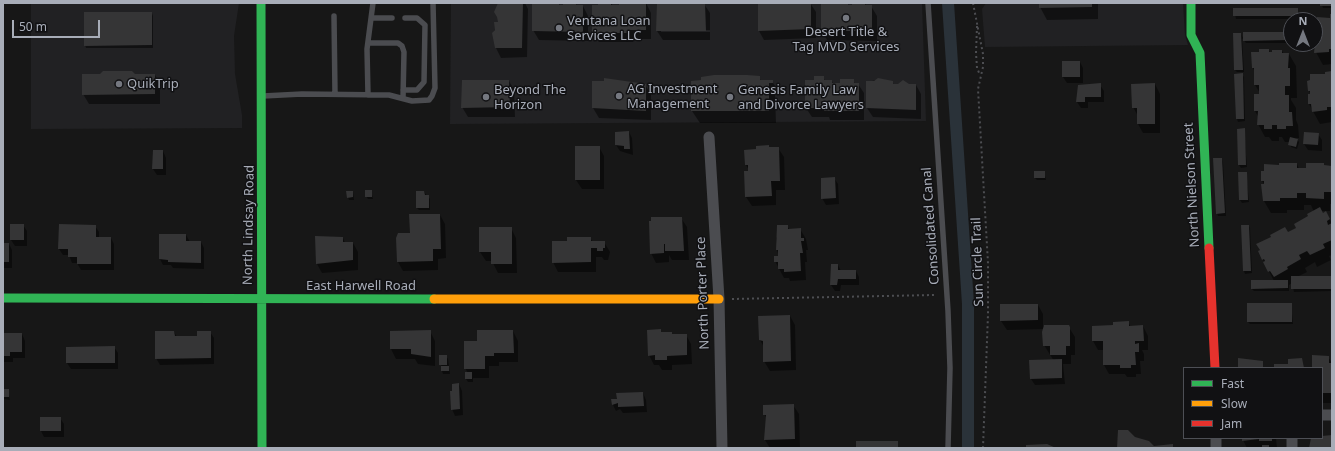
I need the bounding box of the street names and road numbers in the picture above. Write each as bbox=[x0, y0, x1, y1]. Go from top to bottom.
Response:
street label: North Nielson Street bbox=[1181, 122, 1203, 248]
street label: North Lindsay Road bbox=[240, 165, 258, 285]
street label: Consolidated Canal bbox=[919, 167, 943, 285]
street label: Sun Circle Trail bbox=[969, 217, 987, 307]
street label: North Porter Place bbox=[693, 236, 713, 350]
street label: East Harwell Road bbox=[306, 278, 416, 294]

